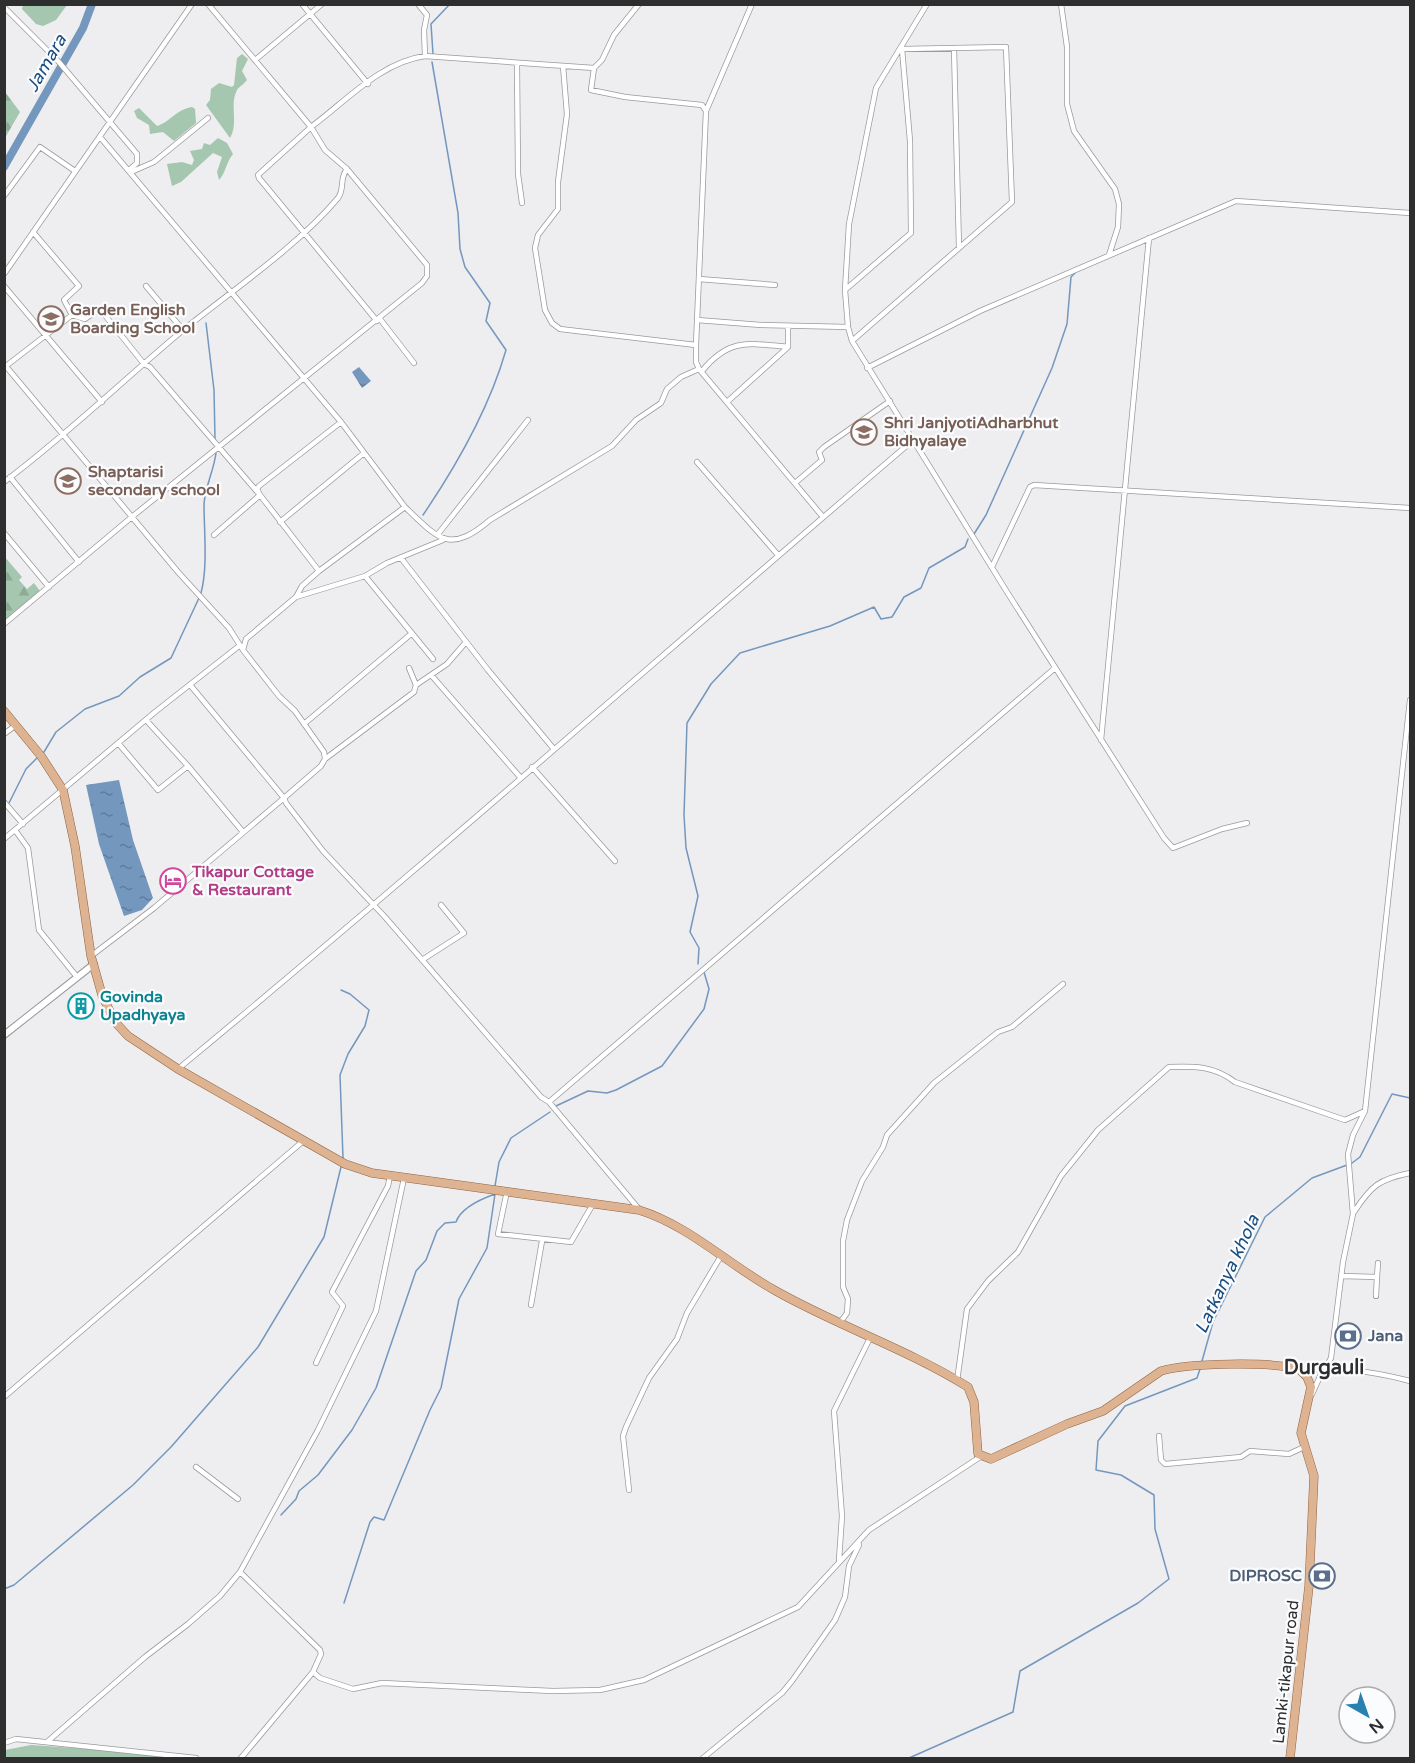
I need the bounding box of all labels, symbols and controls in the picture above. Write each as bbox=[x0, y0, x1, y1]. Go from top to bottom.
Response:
water label: Jamara bbox=[21, 30, 72, 95]
place label: Garden English Boarding School bbox=[70, 300, 195, 338]
school or university icon: Garden English Boarding School bbox=[36, 304, 66, 334]
place label: Shri JanjyotiAdharbhut Bidhyalaye bbox=[884, 413, 1059, 451]
school or university icon: Shri JanjyotiAdharbhut Bidhyalaye bbox=[849, 417, 879, 447]
place label: Shaptarisi secondary school bbox=[88, 462, 220, 500]
school or university icon: Shaptarisi secondary school bbox=[53, 466, 83, 496]
place label: Tikapur Cottage & Restaurant bbox=[191, 862, 314, 900]
hotel icon: Tikapur Cottage & Restaurant bbox=[158, 866, 188, 896]
place label: Govinda Upadhyaya bbox=[100, 987, 185, 1025]
building icon: Govinda Upadhyaya bbox=[66, 991, 96, 1021]
water label: Latkanya khola bbox=[1190, 1210, 1264, 1337]
bank icon: Jana bbox=[1333, 1321, 1363, 1351]
place label: Jana bbox=[1367, 1326, 1403, 1346]
district label: Durgauli bbox=[1284, 1356, 1364, 1380]
bank icon: DIPROSC bbox=[1307, 1561, 1337, 1591]
place label: DIPROSC bbox=[1229, 1566, 1302, 1586]
street label: Lamki-tikapur road bbox=[1269, 1599, 1303, 1745]
north arrow bbox=[1337, 1685, 1397, 1745]
text: N bbox=[1365, 1714, 1387, 1738]

